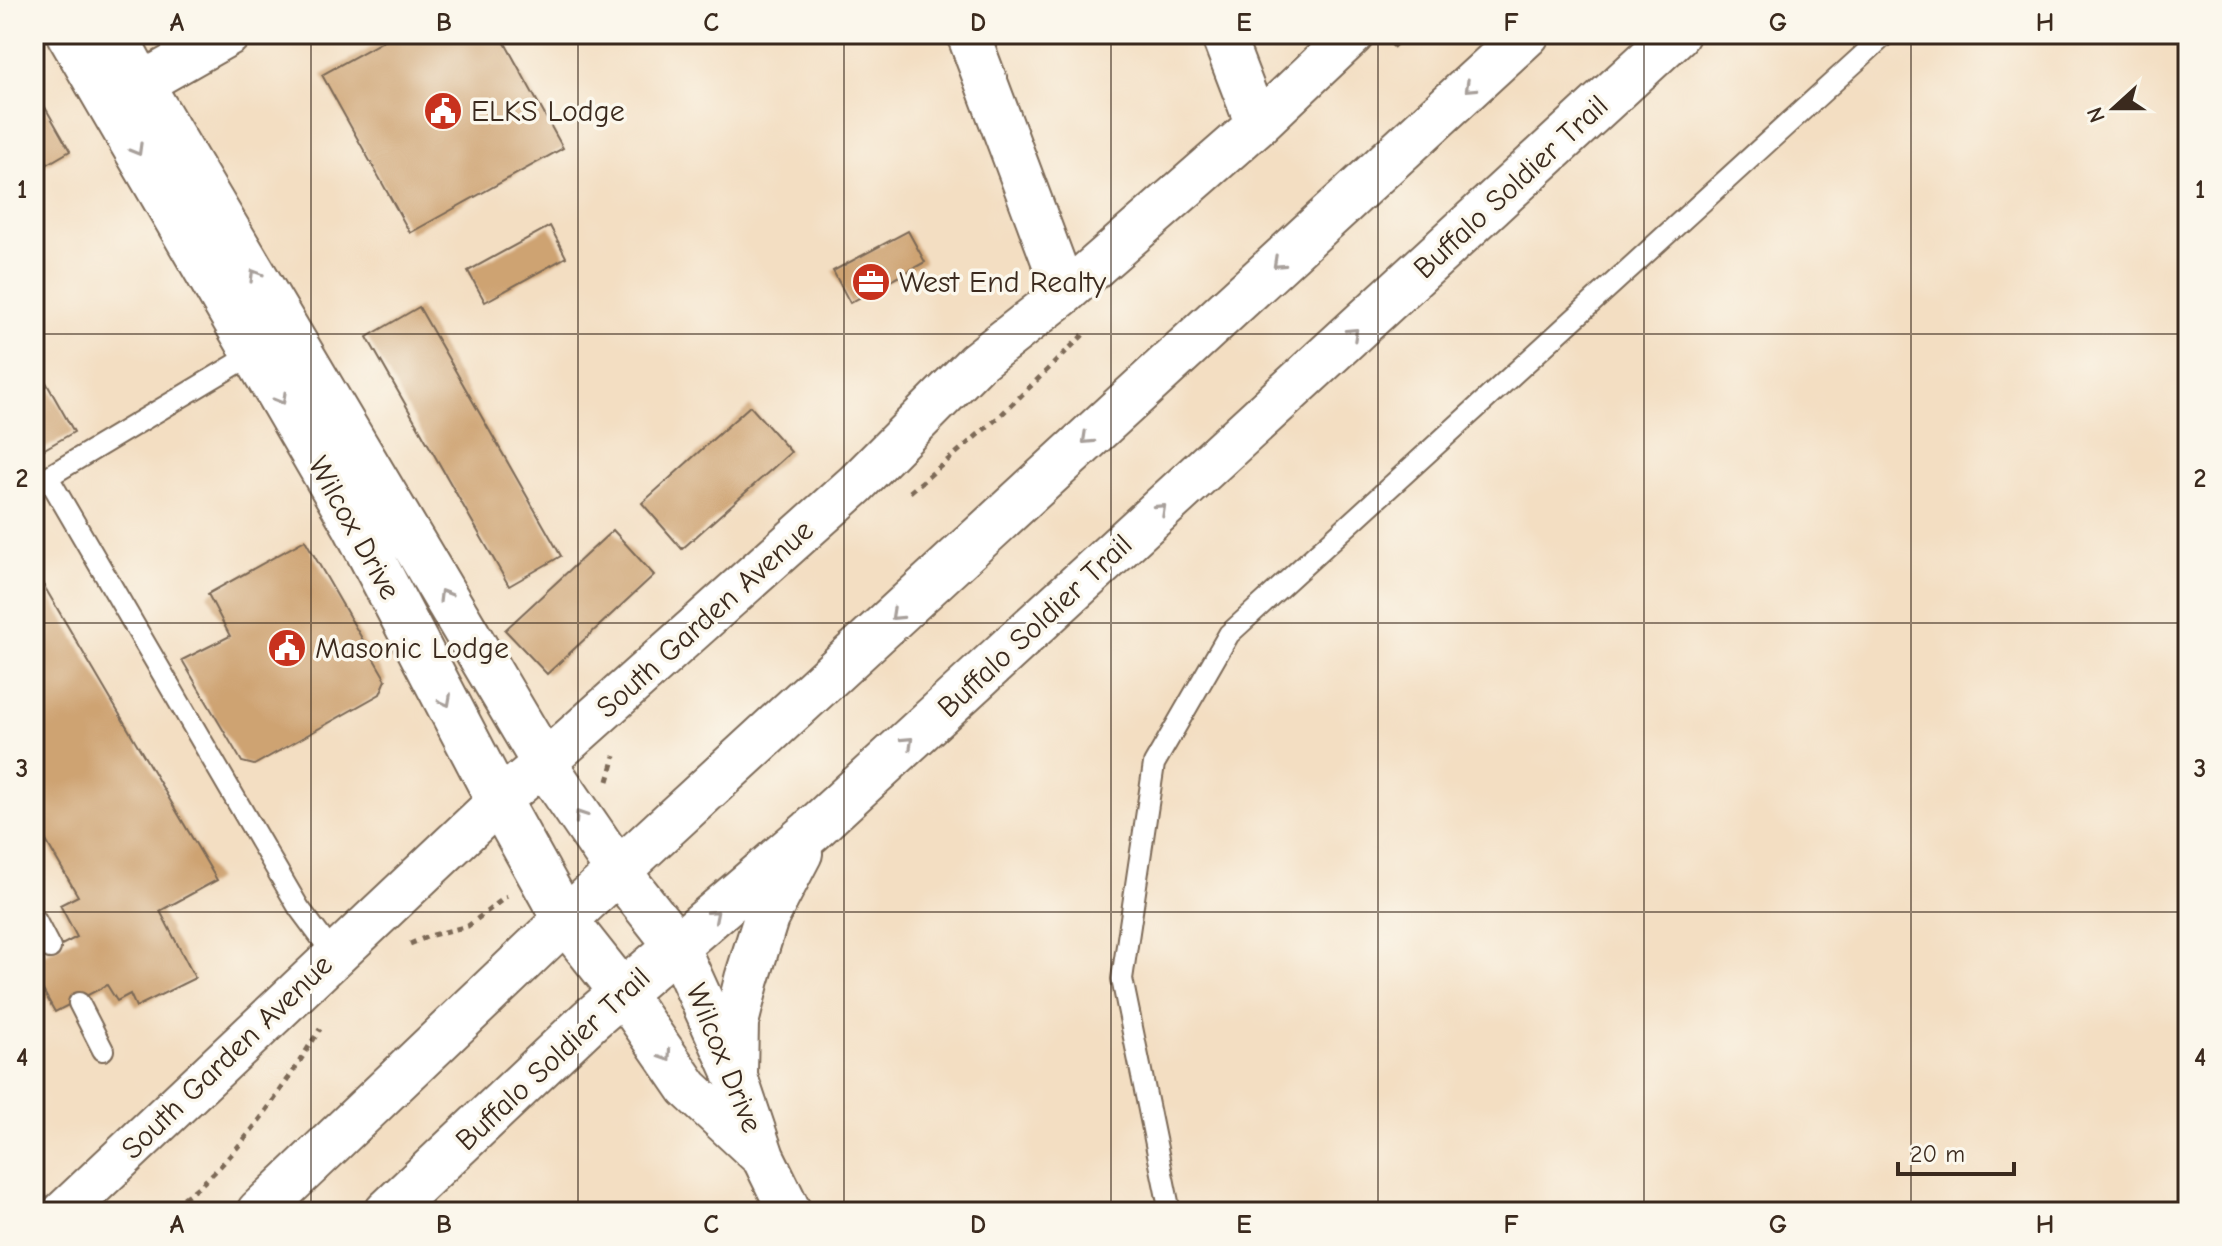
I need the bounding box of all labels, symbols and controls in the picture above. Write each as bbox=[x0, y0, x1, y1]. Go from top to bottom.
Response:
text: A bbox=[170, 8, 185, 38]
text: B bbox=[436, 8, 452, 38]
text: C bbox=[703, 8, 719, 38]
text: D bbox=[970, 8, 986, 38]
text: E bbox=[1236, 8, 1252, 38]
text: F bbox=[1503, 8, 1519, 38]
text: G bbox=[1769, 8, 1787, 38]
text: H bbox=[2036, 8, 2054, 38]
north arrow bbox=[2074, 68, 2154, 148]
one-way arrow bbox=[1464, 77, 1479, 91]
street label: Buffalo Soldier Trail bbox=[1407, 88, 1615, 286]
public building icon: ELKS Lodge bbox=[422, 90, 464, 132]
place label: ELKS Lodge bbox=[471, 94, 625, 129]
text: N bbox=[2082, 103, 2111, 126]
one-way arrow bbox=[127, 141, 143, 156]
text: 1 bbox=[17, 175, 27, 205]
text: 1 bbox=[2195, 175, 2205, 205]
one-way arrow bbox=[1273, 253, 1288, 267]
office icon: West End Realty bbox=[850, 261, 892, 303]
place label: West End Realty bbox=[899, 265, 1107, 300]
one-way arrow bbox=[249, 269, 264, 284]
one-way arrow bbox=[1343, 328, 1358, 343]
one-way arrow bbox=[271, 390, 287, 405]
one-way arrow bbox=[1082, 430, 1097, 444]
street label: Wilcox Drive bbox=[300, 451, 408, 605]
text: 2 bbox=[16, 464, 28, 494]
text: 2 bbox=[2194, 464, 2206, 494]
one-way arrow bbox=[1152, 505, 1167, 519]
street label: South Garden Avenue bbox=[590, 513, 820, 725]
street label: Buffalo Soldier Trail bbox=[931, 527, 1139, 725]
one-way arrow bbox=[438, 589, 454, 604]
one-way arrow bbox=[891, 606, 905, 621]
public building icon: Masonic Lodge bbox=[266, 627, 308, 669]
place label: Masonic Lodge bbox=[315, 631, 509, 666]
one-way arrow bbox=[437, 692, 452, 707]
one-way arrow bbox=[899, 738, 914, 752]
text: 3 bbox=[16, 754, 28, 784]
text: 3 bbox=[2194, 754, 2206, 784]
one-way arrow bbox=[575, 811, 590, 825]
one-way arrow bbox=[704, 910, 719, 925]
street label: South Garden Avenue bbox=[114, 947, 340, 1167]
street label: Buffalo Soldier Trail bbox=[449, 960, 657, 1158]
street label: Wilcox Drive bbox=[678, 978, 770, 1138]
text: 4 bbox=[16, 1043, 28, 1073]
text: 4 bbox=[2194, 1043, 2206, 1073]
one-way arrow bbox=[656, 1048, 671, 1062]
scale bar bbox=[1898, 1126, 2014, 1176]
text: 20 m bbox=[1910, 1140, 1965, 1168]
text: A bbox=[170, 1210, 185, 1240]
text: B bbox=[436, 1210, 452, 1240]
text: C bbox=[703, 1210, 719, 1240]
text: D bbox=[970, 1210, 986, 1240]
text: E bbox=[1236, 1210, 1252, 1240]
text: F bbox=[1503, 1210, 1519, 1240]
text: G bbox=[1769, 1210, 1787, 1240]
text: H bbox=[2036, 1210, 2054, 1240]

